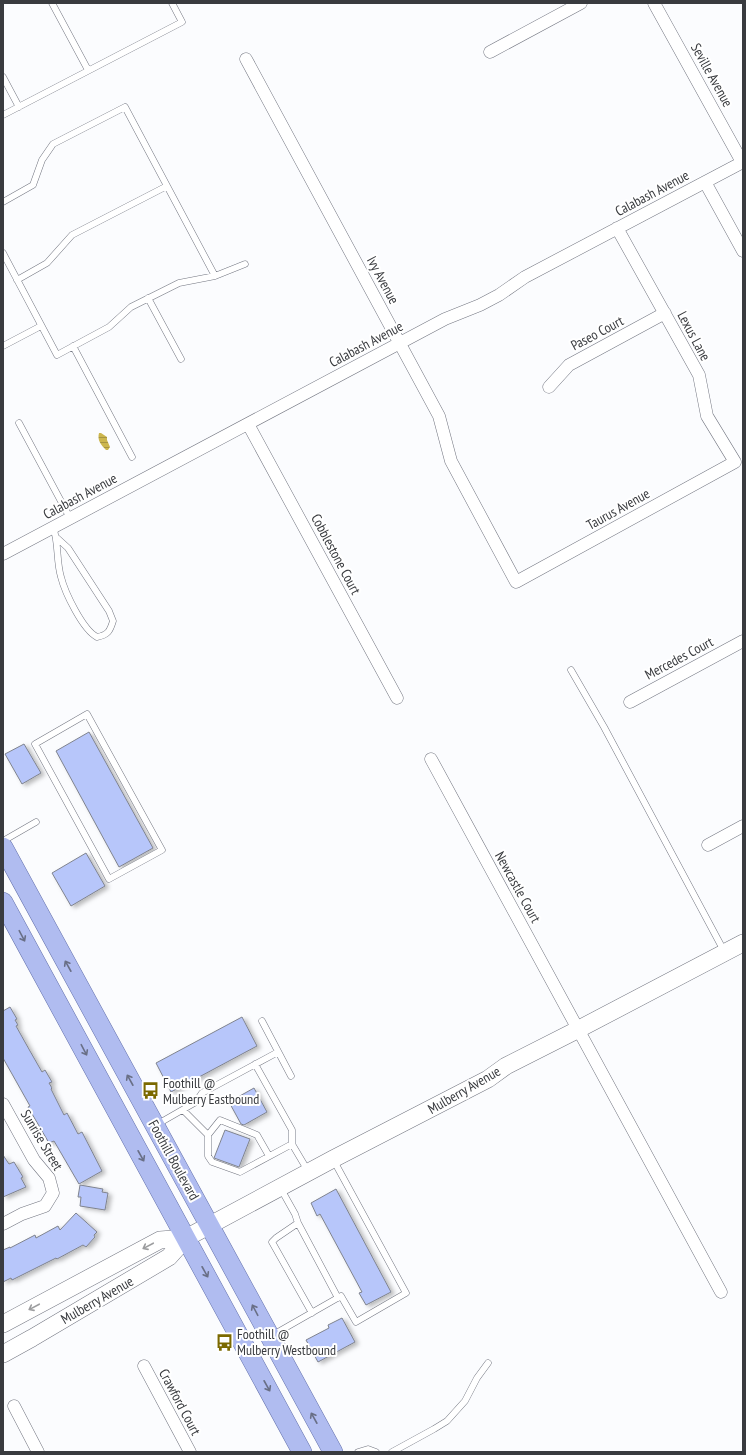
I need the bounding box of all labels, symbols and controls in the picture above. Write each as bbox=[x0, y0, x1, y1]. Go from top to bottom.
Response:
street label: Seville Avenue bbox=[687, 40, 737, 110]
street label: Calabash Avenue bbox=[612, 166, 692, 220]
street label: Ivy Avenue bbox=[363, 253, 403, 307]
street label: Lexus Lane bbox=[674, 308, 715, 364]
street label: Paseo Court bbox=[568, 312, 627, 354]
street label: Calabash Avenue bbox=[326, 317, 406, 371]
street label: Calabash Avenue bbox=[40, 469, 120, 523]
street label: Taurus Avenue bbox=[583, 484, 653, 534]
street label: Cobblestone Court bbox=[307, 511, 365, 598]
street label: Mercedes Court bbox=[642, 632, 716, 684]
street label: Newcastle Court bbox=[491, 848, 545, 926]
one-way arrow bbox=[18, 930, 26, 942]
one-way arrow bbox=[63, 960, 71, 972]
one-way arrow bbox=[80, 1044, 88, 1056]
street label: Mulberry Avenue bbox=[425, 1062, 504, 1118]
one-way arrow bbox=[126, 1074, 133, 1086]
place label: Foothill @ Mulberry Eastbound bbox=[163, 1074, 259, 1108]
bus stop icon: Foothill @ Mulberry Eastbound bbox=[140, 1081, 160, 1101]
street label: Sunrise Street bbox=[17, 1106, 67, 1174]
street label: Foothill Boulevard bbox=[145, 1117, 203, 1203]
one-way arrow bbox=[138, 1149, 145, 1161]
one-way arrow bbox=[143, 1243, 155, 1250]
one-way arrow bbox=[201, 1266, 209, 1278]
street label: Mulberry Avenue bbox=[58, 1272, 137, 1328]
one-way arrow bbox=[28, 1304, 40, 1312]
one-way arrow bbox=[251, 1304, 259, 1316]
place label: Foothill @ Mulberry Westbound bbox=[237, 1325, 336, 1359]
bus stop icon: Foothill @ Mulberry Westbound bbox=[214, 1332, 234, 1352]
street label: Crawford Court bbox=[155, 1366, 205, 1438]
one-way arrow bbox=[263, 1380, 271, 1392]
one-way arrow bbox=[310, 1412, 317, 1424]

